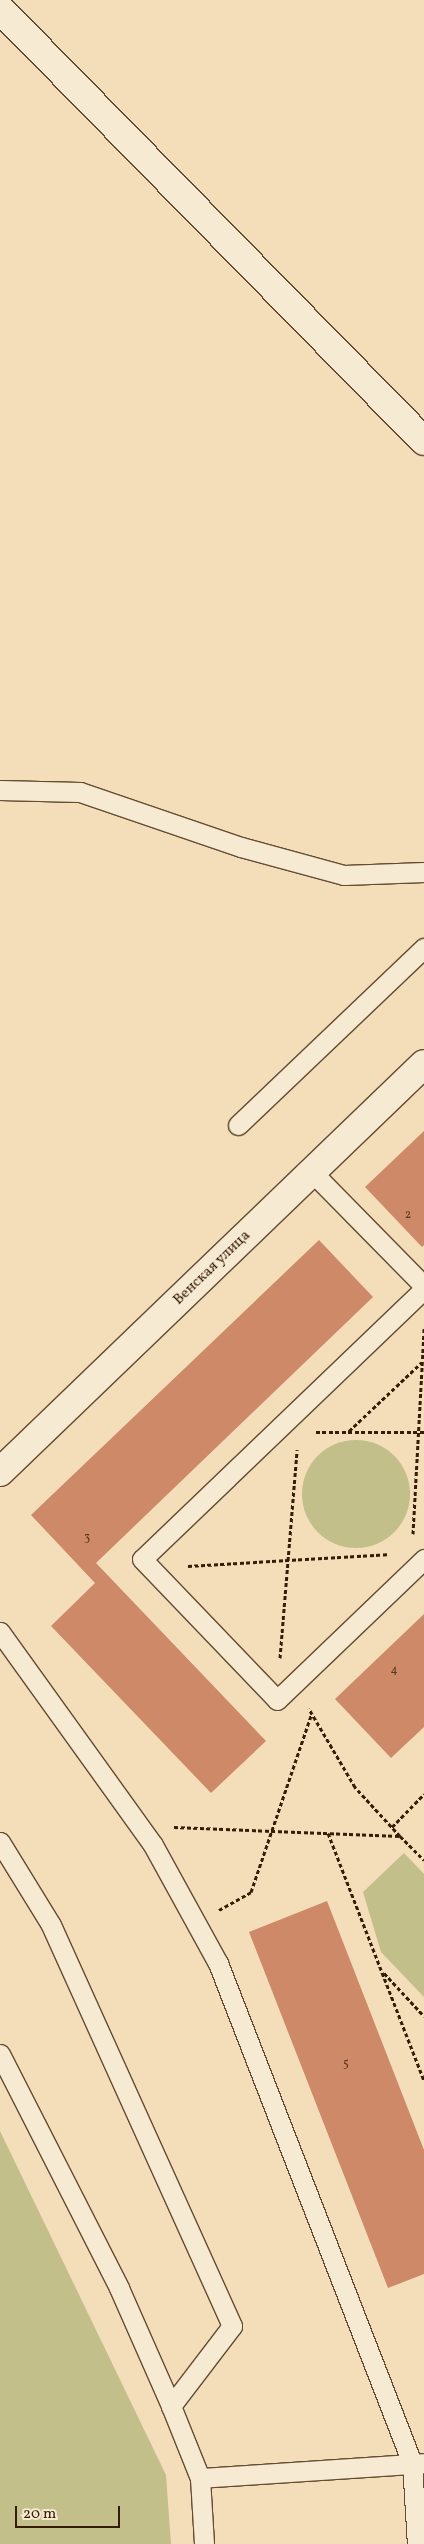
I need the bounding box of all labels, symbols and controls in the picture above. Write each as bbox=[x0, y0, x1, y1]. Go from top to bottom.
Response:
house number: 2 bbox=[405, 1209, 411, 1223]
street label: Венская улица bbox=[170, 1227, 254, 1309]
house number: 3 bbox=[84, 1532, 90, 1546]
house number: 4 bbox=[390, 1664, 398, 1678]
house number: 5 bbox=[343, 2058, 349, 2072]
scale bar bbox=[18, 2496, 122, 2528]
text: 20 m bbox=[23, 2504, 56, 2525]

